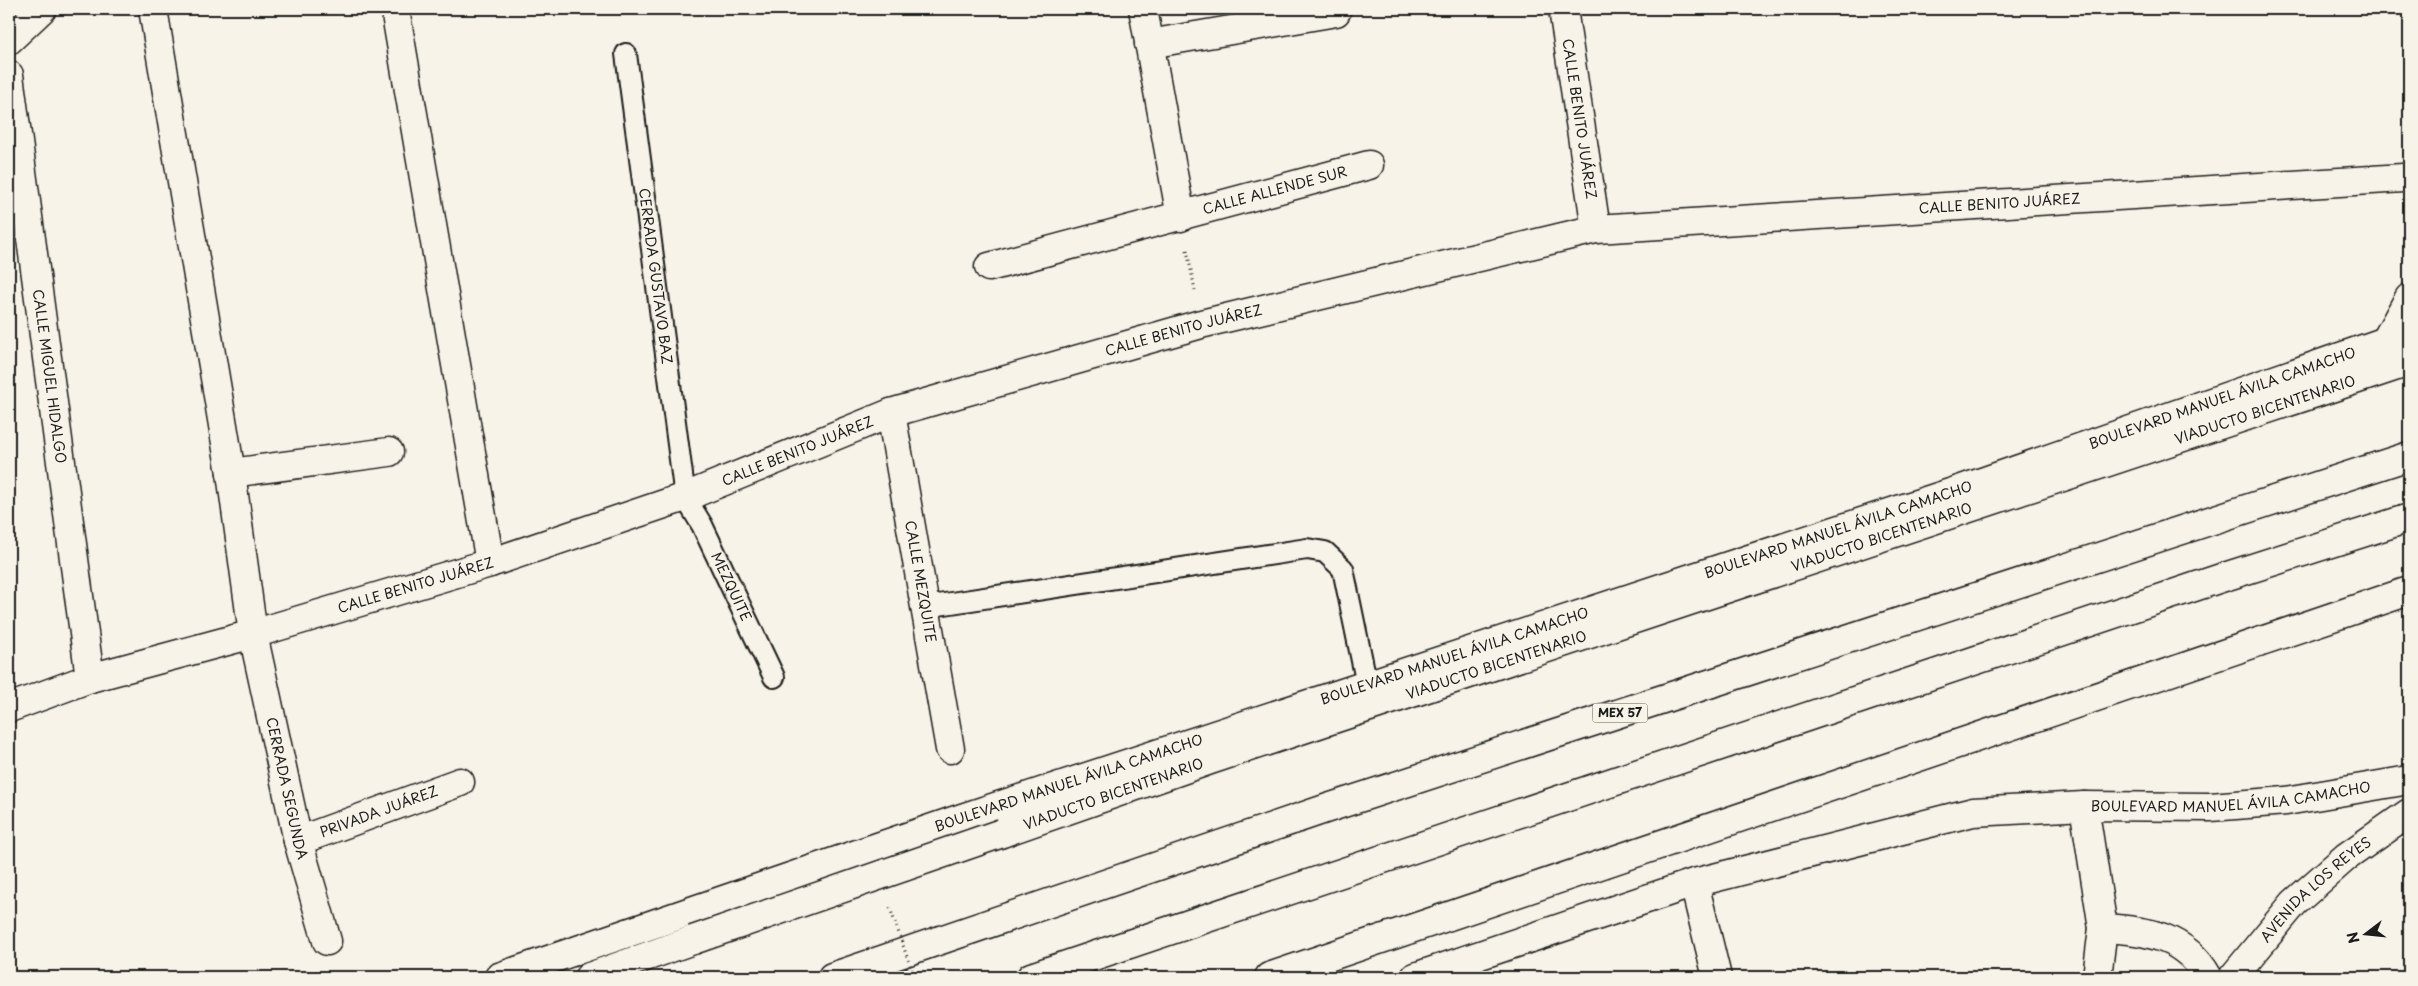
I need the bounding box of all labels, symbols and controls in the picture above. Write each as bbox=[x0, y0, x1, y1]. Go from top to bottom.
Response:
street label: CALLE BENITO JUÁREZ bbox=[1558, 37, 1602, 200]
street label: CALLE ALLENDE SUR bbox=[1200, 160, 1349, 219]
street label: CERRADA GUSTAVO BAZ bbox=[634, 187, 678, 365]
street label: CALLE BENITO JUÁREZ bbox=[1918, 187, 2081, 219]
street label: CALLE MIGUEL HIDALGO bbox=[28, 288, 72, 465]
street label: CALLE BENITO JUÁREZ bbox=[1102, 299, 1264, 361]
street label: BOULEVARD MANUEL ÁVILA CAMACHO bbox=[2086, 341, 2358, 454]
street label: VIADUCTO BICENTENARIO bbox=[2172, 370, 2358, 449]
street label: CALLE BENITO JUÁREZ bbox=[718, 410, 876, 491]
street label: BOULEVARD MANUEL ÁVILA CAMACHO bbox=[1701, 475, 1975, 583]
street label: VIADUCTO BICENTENARIO bbox=[1788, 497, 1975, 576]
street label: CALLE MEZQUITE bbox=[900, 519, 942, 644]
street label: MEZQUITE bbox=[706, 548, 757, 625]
street label: CALLE BENITO JUÁREZ bbox=[335, 551, 496, 618]
street label: BOULEVARD MANUEL ÁVILA CAMACHO bbox=[1317, 602, 1591, 709]
street label: VIADUCTO BICENTENARIO bbox=[1403, 625, 1589, 704]
road number: MEX 57 bbox=[1592, 704, 1648, 722]
street label: CERRADA SEGUNDA bbox=[261, 715, 314, 862]
street label: BOULEVARD MANUEL ÁVILA CAMACHO bbox=[932, 728, 1206, 837]
street label: VIADUCTO BICENTENARIO bbox=[1020, 752, 1206, 835]
street label: BOULEVARD MANUEL ÁVILA CAMACHO bbox=[2090, 776, 2372, 817]
street label: PRIVADA JUÁREZ bbox=[317, 780, 441, 842]
street label: AVENIDA LOS REYES bbox=[2258, 835, 2376, 947]
north arrow bbox=[2340, 908, 2390, 958]

